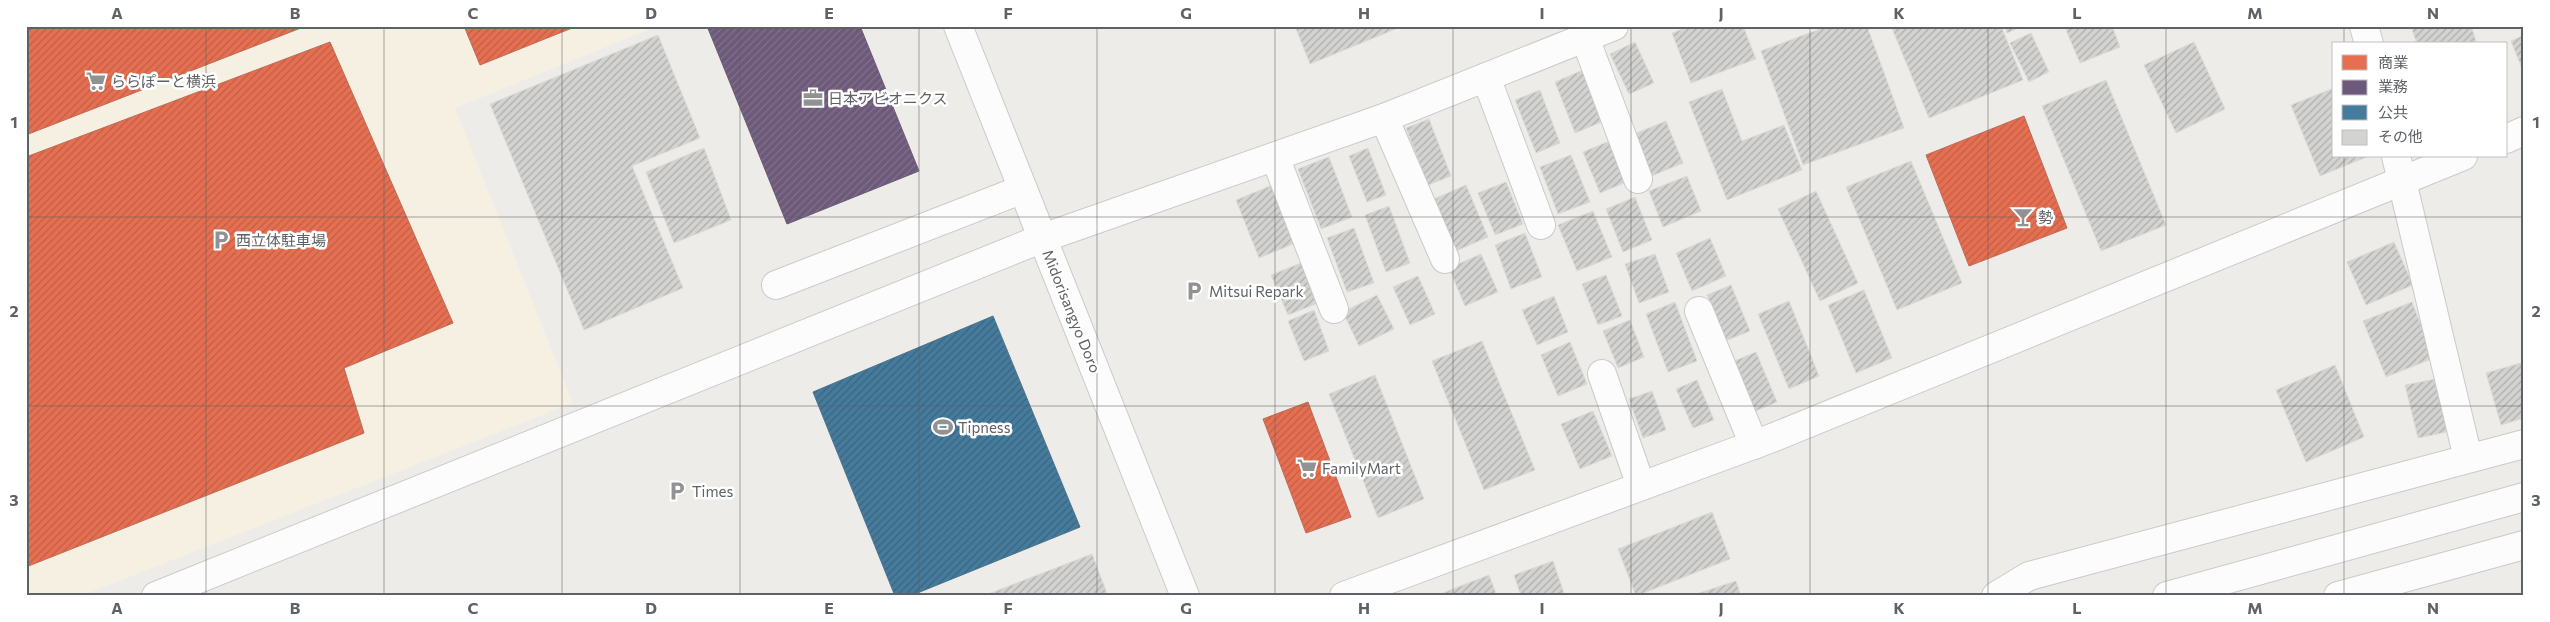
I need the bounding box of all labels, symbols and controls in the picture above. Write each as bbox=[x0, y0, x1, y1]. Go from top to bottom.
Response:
text: A bbox=[111, 3, 123, 22]
text: B bbox=[290, 3, 301, 22]
text: C bbox=[468, 3, 479, 22]
text: D bbox=[645, 3, 657, 22]
text: E bbox=[824, 3, 834, 22]
text: F bbox=[1003, 3, 1013, 22]
text: G bbox=[1180, 3, 1192, 22]
text: H bbox=[1358, 3, 1370, 22]
text: I bbox=[1539, 3, 1545, 22]
text: J bbox=[1718, 3, 1724, 22]
text: K bbox=[1893, 3, 1905, 22]
text: L bbox=[2072, 3, 2082, 22]
text: M bbox=[2247, 3, 2263, 22]
text: N bbox=[2427, 3, 2439, 22]
legend bbox=[2332, 42, 2508, 158]
text: 商業 bbox=[2378, 53, 2408, 71]
supermarket icon: ららぽーと横浜 bbox=[85, 70, 107, 92]
place label: ららぽーと横浜 bbox=[111, 72, 216, 90]
text: 業務 bbox=[2378, 77, 2408, 95]
office icon: 日本アビオニクス bbox=[802, 87, 824, 109]
place label: 日本アビオニクス bbox=[828, 89, 948, 107]
text: 公共 bbox=[2378, 103, 2408, 121]
text: 1 bbox=[10, 112, 18, 131]
text: 1 bbox=[2532, 112, 2540, 131]
text: その他 bbox=[2378, 127, 2423, 145]
bar icon: 勢 bbox=[2012, 206, 2034, 228]
place label: 勢 bbox=[2038, 208, 2053, 226]
parking icon: 西立体駐車場 bbox=[210, 229, 232, 251]
place label: 西立体駐車場 bbox=[236, 231, 326, 249]
street label: Midorisangyo Doro bbox=[1039, 247, 1105, 375]
parking icon: Mitsui Repark bbox=[1183, 280, 1205, 302]
place label: Mitsui Repark bbox=[1209, 282, 1304, 300]
text: 2 bbox=[9, 301, 19, 320]
text: 2 bbox=[2531, 301, 2541, 320]
sports icon: Tipness bbox=[932, 416, 954, 438]
place label: Tipness bbox=[958, 418, 1011, 436]
supermarket icon: FamilyMart bbox=[1296, 457, 1318, 479]
place label: FamilyMart bbox=[1322, 459, 1401, 477]
parking icon: Times bbox=[666, 480, 688, 502]
place label: Times bbox=[692, 482, 733, 500]
text: 3 bbox=[9, 490, 19, 509]
text: 3 bbox=[2531, 490, 2541, 509]
text: A bbox=[111, 598, 123, 617]
text: B bbox=[290, 598, 301, 617]
text: C bbox=[468, 598, 479, 617]
text: D bbox=[645, 598, 657, 617]
text: E bbox=[824, 598, 834, 617]
text: F bbox=[1003, 598, 1013, 617]
text: G bbox=[1180, 598, 1192, 617]
text: H bbox=[1358, 598, 1370, 617]
text: I bbox=[1539, 598, 1545, 617]
text: J bbox=[1718, 598, 1724, 617]
text: K bbox=[1893, 598, 1905, 617]
text: L bbox=[2072, 598, 2082, 617]
text: M bbox=[2247, 598, 2263, 617]
text: N bbox=[2427, 598, 2439, 617]

